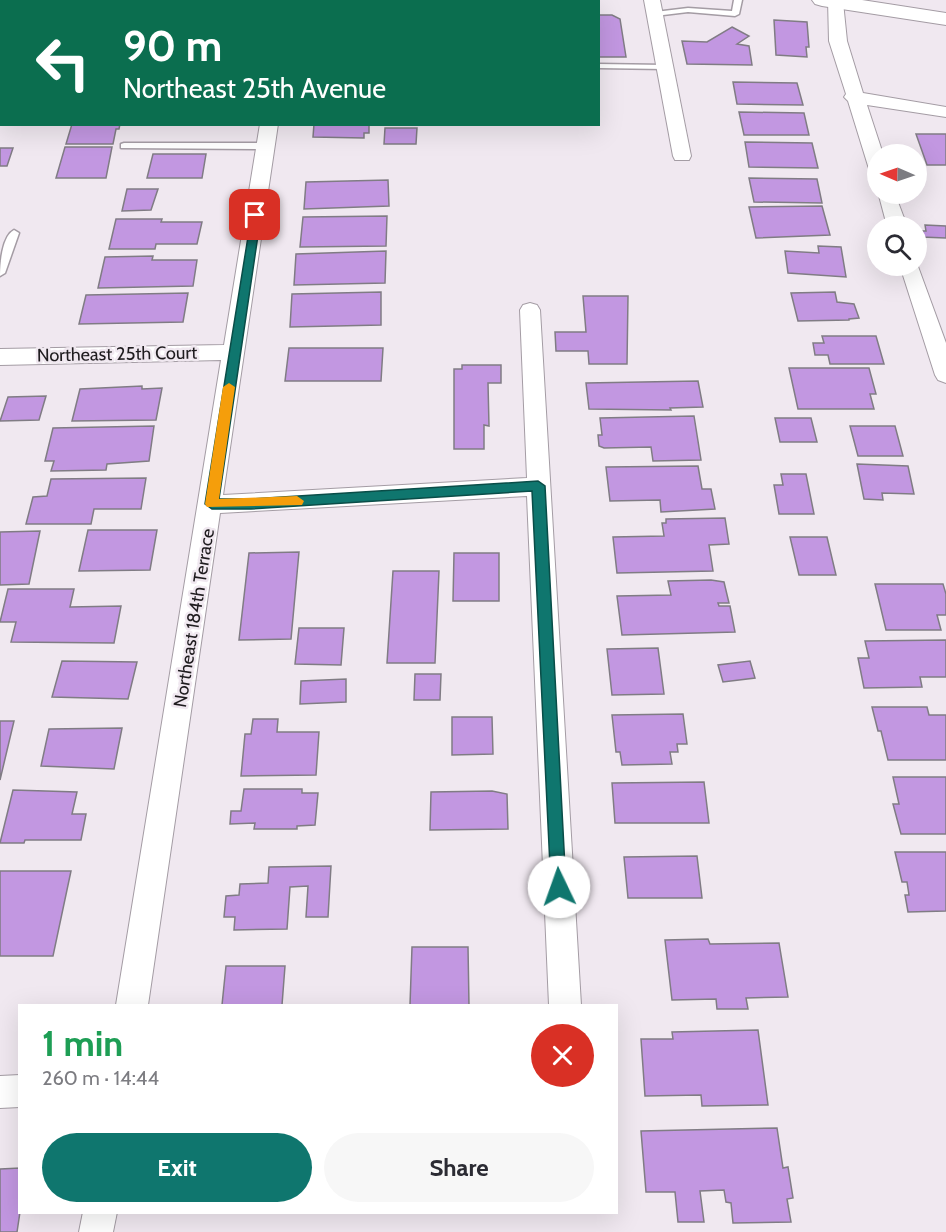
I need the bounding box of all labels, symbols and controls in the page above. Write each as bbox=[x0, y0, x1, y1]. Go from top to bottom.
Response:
text: 90 m bbox=[123, 20, 222, 72]
icon: left bbox=[24, 24, 102, 102]
text: Northeast 25th Avenue bbox=[123, 72, 386, 105]
north arrow bbox=[867, 144, 927, 204]
map controls bbox=[867, 144, 927, 276]
pin bbox=[229, 189, 280, 240]
icon: arrive bbox=[238, 198, 271, 231]
button: search bbox=[867, 216, 927, 276]
street label: Northeast 25th Court bbox=[37, 342, 197, 366]
street label: Northeast 184th Terrace bbox=[169, 527, 219, 709]
position arrow bbox=[527, 855, 591, 919]
text: 1 min bbox=[42, 1021, 123, 1065]
button: close bbox=[531, 1024, 594, 1087]
text: 260 m · 14:44 bbox=[42, 1066, 159, 1090]
button: Exit bbox=[42, 1133, 312, 1202]
button: Share bbox=[324, 1133, 594, 1202]

